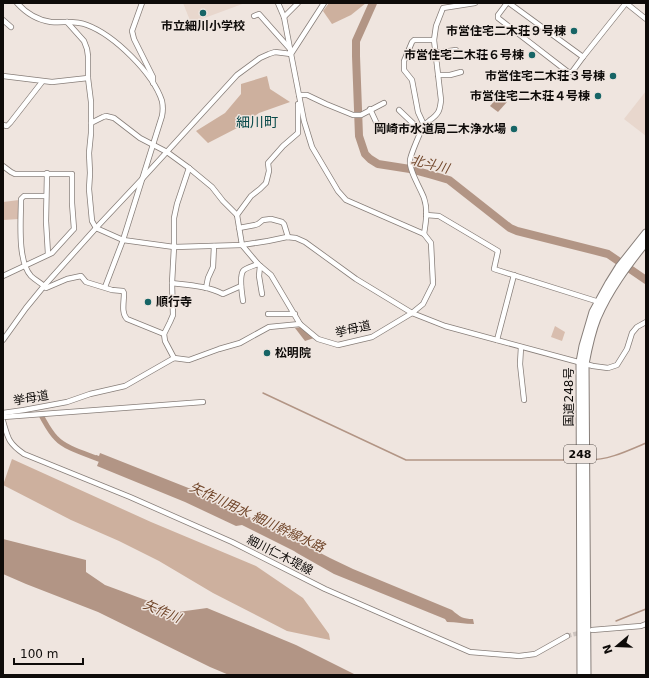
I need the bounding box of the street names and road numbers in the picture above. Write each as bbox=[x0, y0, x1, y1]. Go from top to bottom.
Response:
street label: 挙母道 bbox=[334, 318, 372, 340]
street label: 国道248号 bbox=[562, 368, 576, 426]
street label: 挙母道 bbox=[12, 388, 50, 408]
road number: 248 bbox=[564, 445, 596, 463]
street label: 細川仁木堤線 bbox=[245, 532, 315, 578]

